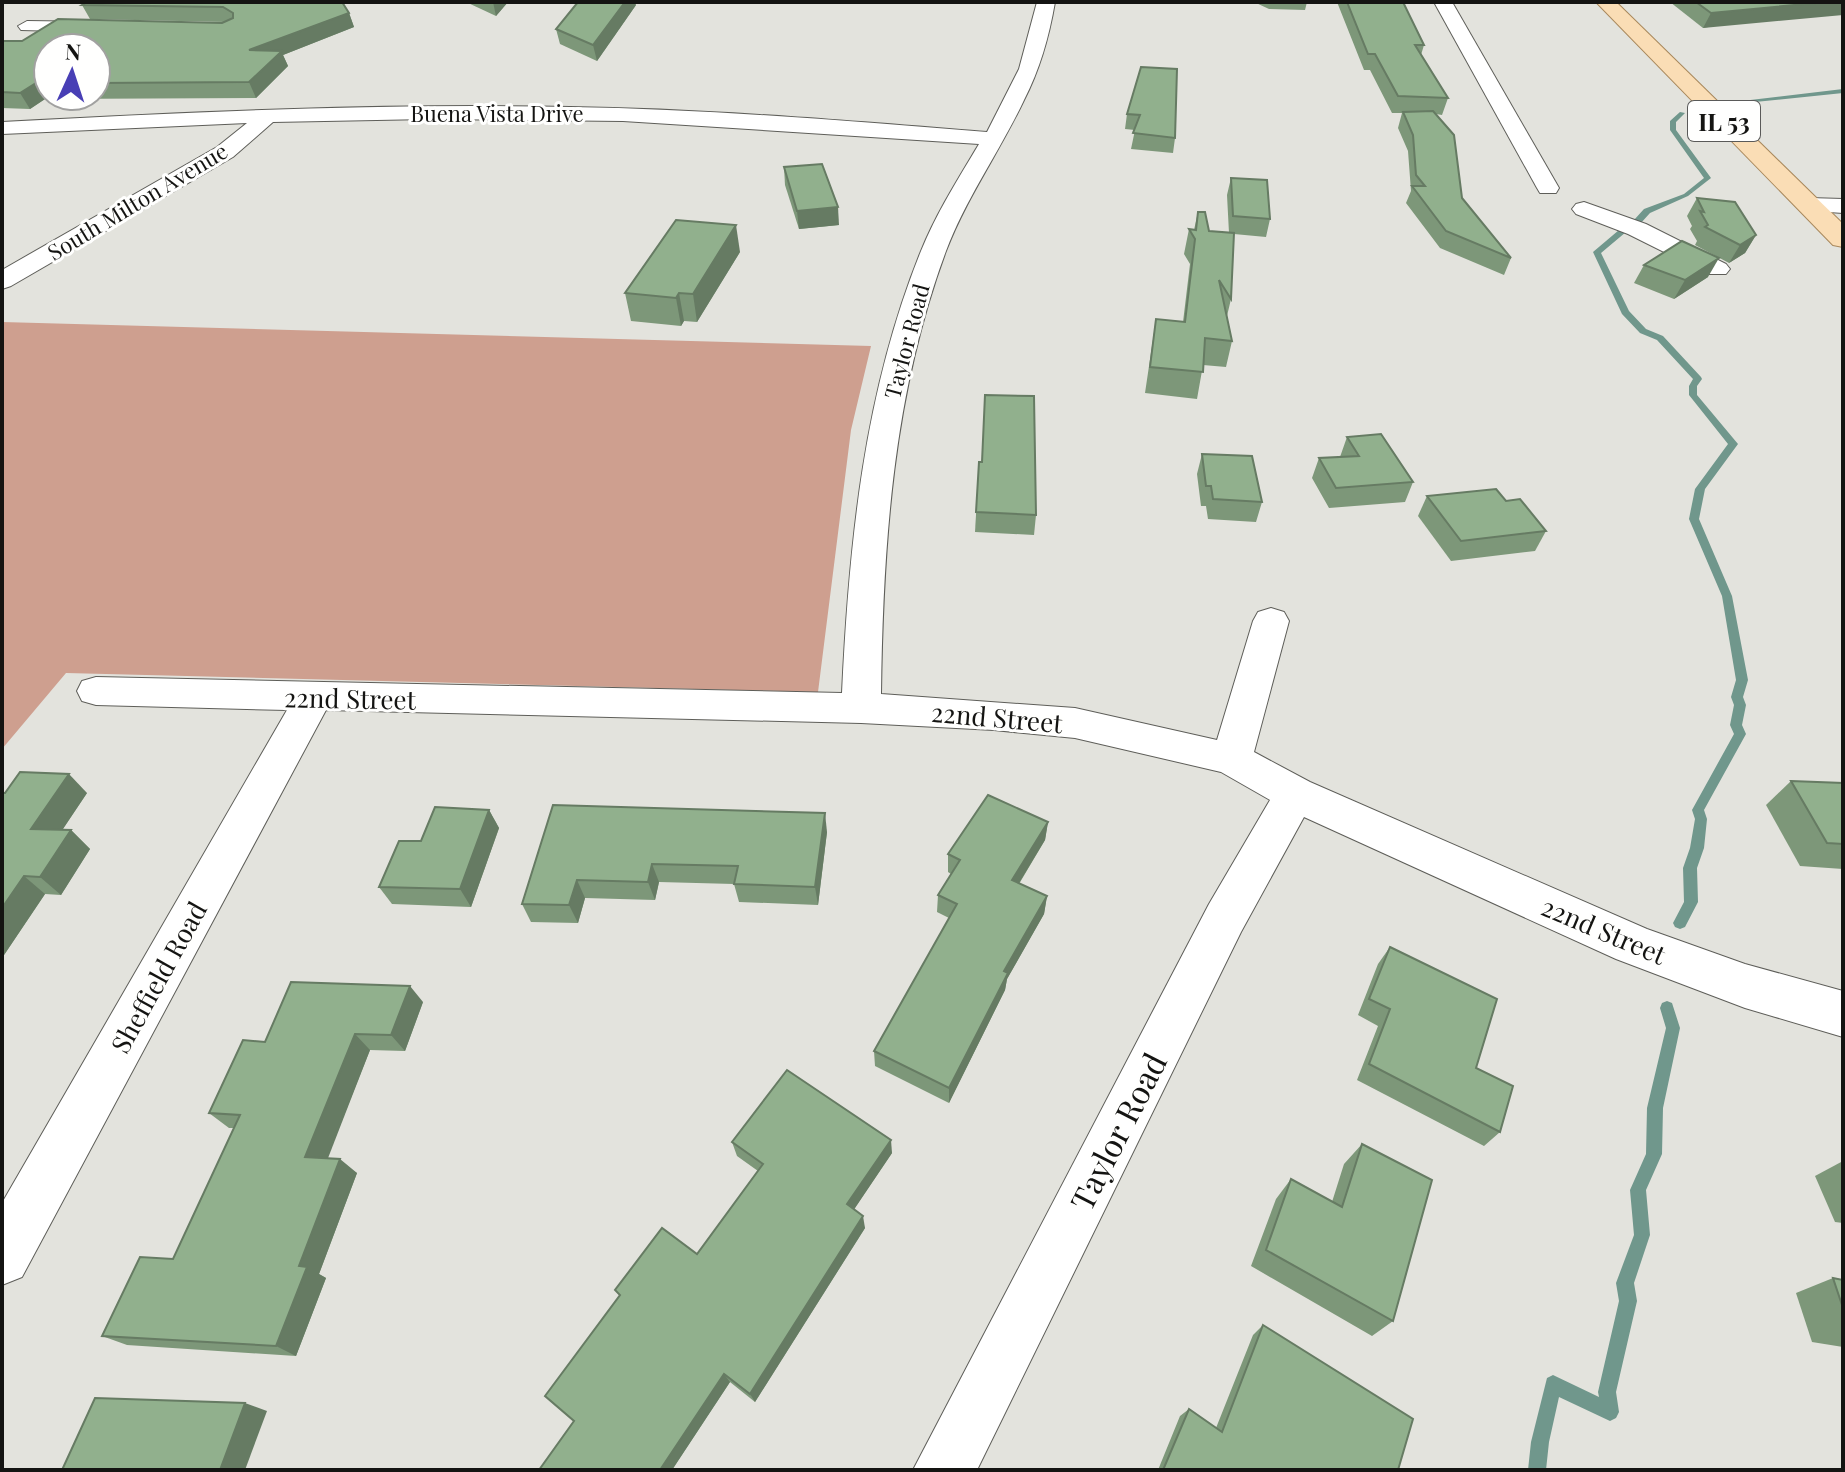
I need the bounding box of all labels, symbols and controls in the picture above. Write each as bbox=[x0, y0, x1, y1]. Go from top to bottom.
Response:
north arrow bbox=[32, 32, 112, 112]
text: N bbox=[64, 36, 82, 66]
street label: Buena Vista Drive bbox=[410, 98, 584, 128]
road number: IL 53 bbox=[1688, 101, 1760, 141]
street label: South Milton Avenue bbox=[41, 135, 233, 267]
street label: Taylor Road bbox=[876, 280, 936, 402]
street label: 22nd Street bbox=[284, 679, 417, 717]
street label: 22nd Street bbox=[930, 694, 1065, 740]
street label: 22nd Street bbox=[1536, 888, 1672, 972]
street label: Sheffield Road bbox=[102, 895, 214, 1059]
street label: Taylor Road bbox=[1059, 1045, 1175, 1217]

